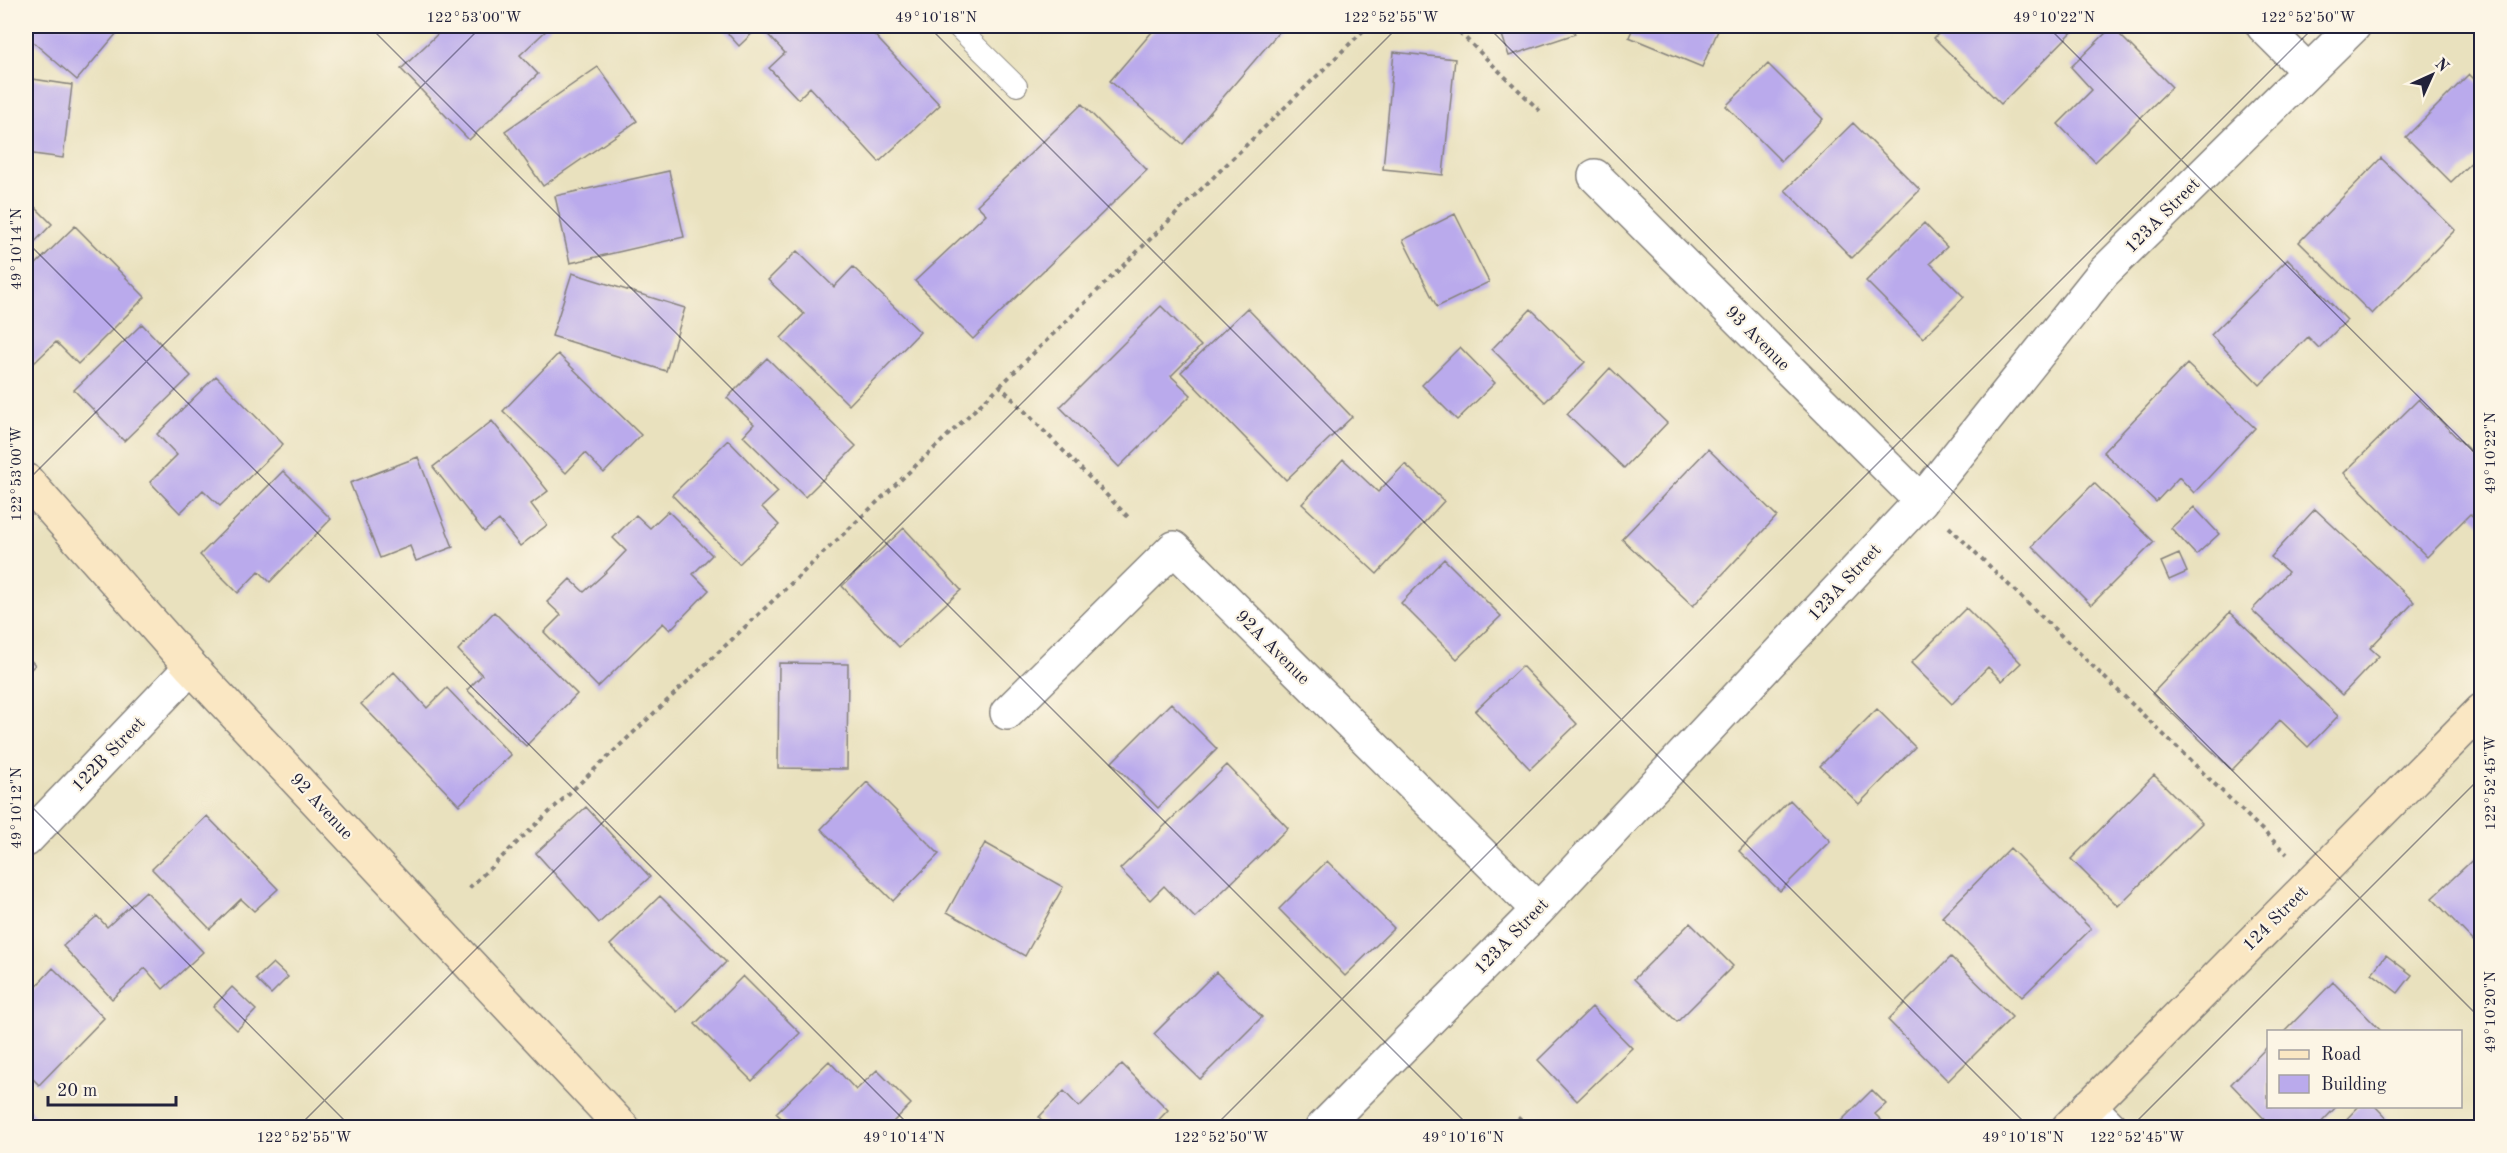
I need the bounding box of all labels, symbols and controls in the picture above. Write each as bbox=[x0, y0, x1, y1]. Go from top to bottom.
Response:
text: 122°53'00"W bbox=[426, 11, 522, 26]
text: 49°10'18"N bbox=[895, 11, 977, 26]
text: 122°52'55"W bbox=[1343, 11, 1439, 26]
text: 49°10'22"N bbox=[2013, 11, 2095, 26]
text: 122°52'50"W bbox=[2260, 11, 2356, 26]
north arrow bbox=[2402, 45, 2462, 105]
text: N bbox=[2431, 56, 2452, 76]
street label: 123A Street bbox=[2122, 175, 2204, 257]
text: 49°10'14"N bbox=[10, 208, 25, 290]
street label: 93 Avenue bbox=[1722, 303, 1793, 374]
text: 49°10'22"N bbox=[2484, 412, 2499, 494]
text: 122°53'00"W bbox=[10, 426, 25, 522]
street label: 123A Street bbox=[1805, 541, 1885, 625]
street label: 92A Avenue bbox=[1232, 607, 1313, 688]
street label: 122B Street bbox=[69, 714, 149, 796]
text: 122°52'45"W bbox=[2484, 735, 2499, 831]
text: 49°10'12"N bbox=[10, 767, 25, 849]
street label: 92 Avenue bbox=[286, 770, 356, 843]
street label: 124 Street bbox=[2240, 883, 2312, 955]
street label: 123A Street bbox=[1471, 895, 1552, 978]
text: 49°10'20"N bbox=[2484, 971, 2499, 1053]
legend bbox=[2267, 1030, 2462, 1108]
text: Road bbox=[2321, 1046, 2361, 1064]
scale bar bbox=[48, 1069, 176, 1107]
text: Building bbox=[2321, 1076, 2387, 1094]
text: 20 m bbox=[57, 1082, 97, 1100]
text: 122°52'55"W bbox=[256, 1131, 352, 1146]
text: 49°10'14"N bbox=[863, 1131, 945, 1146]
text: 122°52'50"W bbox=[1173, 1131, 1269, 1146]
text: 49°10'16"N bbox=[1422, 1131, 1504, 1146]
text: 49°10'18"N bbox=[1982, 1131, 2064, 1146]
text: 122°52'45"W bbox=[2089, 1131, 2185, 1146]

